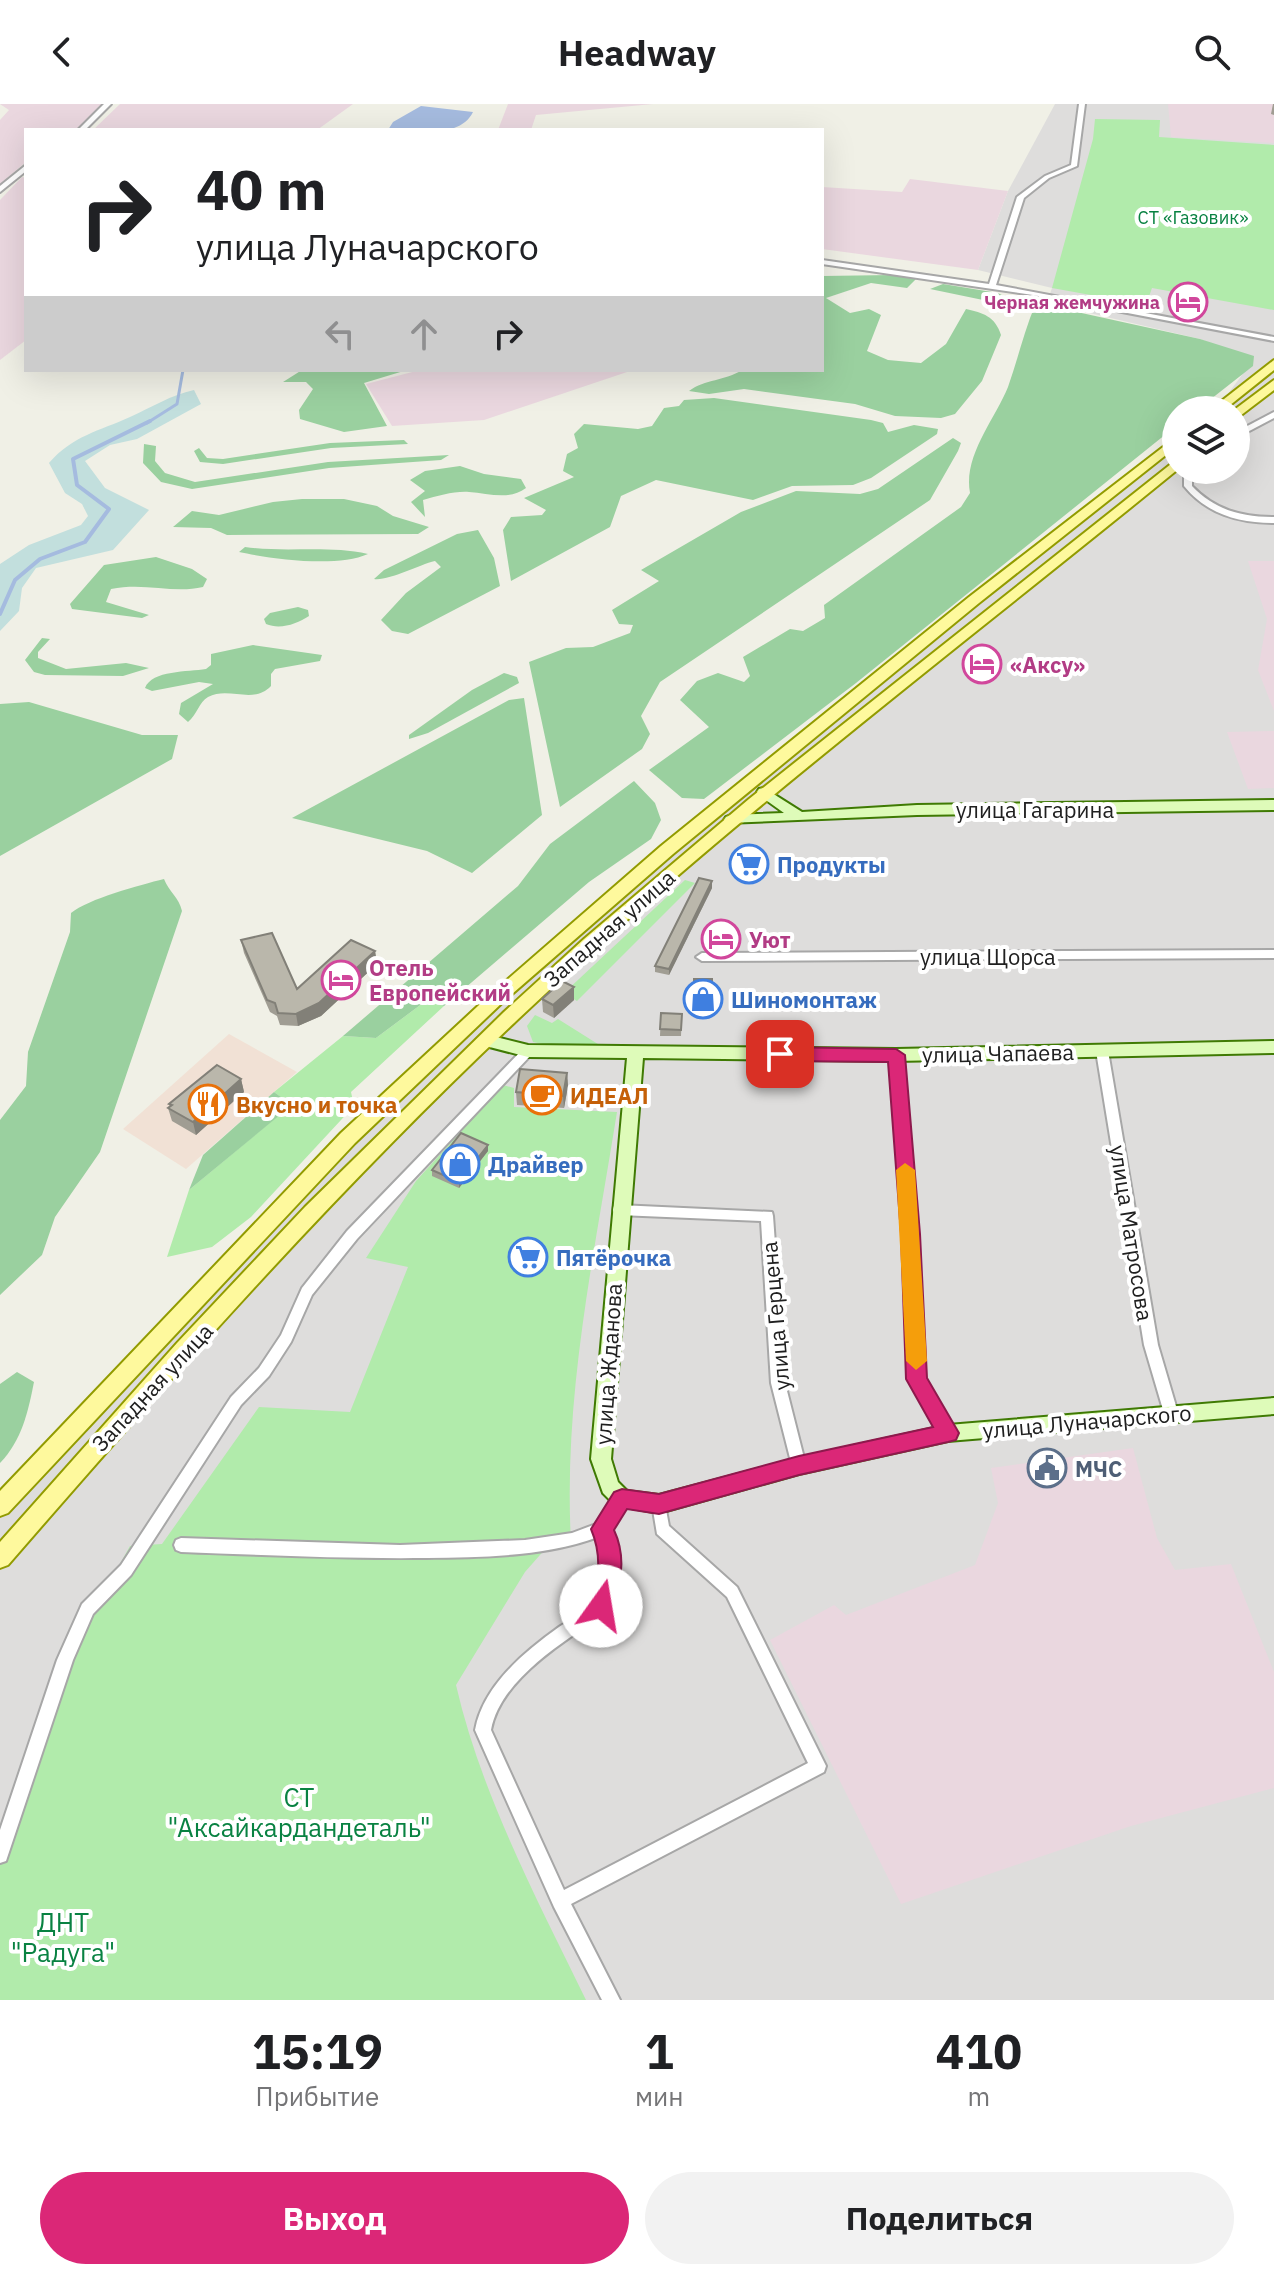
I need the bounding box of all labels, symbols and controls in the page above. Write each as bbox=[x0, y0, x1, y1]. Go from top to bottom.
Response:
text: Headway bbox=[558, 29, 716, 76]
icon: back bbox=[40, 30, 84, 74]
icon: search bbox=[1190, 30, 1234, 74]
text: 40 m bbox=[196, 153, 326, 225]
icon: right bbox=[64, 160, 168, 264]
park label: СТ «Газовик» bbox=[1138, 206, 1248, 229]
text: улица Луначарского bbox=[196, 223, 539, 270]
hotel icon: Черная жемчужина bbox=[1167, 281, 1209, 323]
place label: Черная жемчужина bbox=[984, 291, 1160, 314]
icon: left bbox=[318, 312, 362, 356]
icon: ahead bbox=[402, 312, 446, 356]
icon: right bbox=[486, 312, 530, 356]
map controls bbox=[1162, 396, 1250, 484]
button: layers bbox=[1162, 396, 1250, 484]
hotel icon: «Аксу» bbox=[961, 643, 1003, 685]
place label: «Аксу» bbox=[1010, 650, 1085, 679]
street label: улица Гагарина bbox=[956, 795, 1114, 824]
supermarket icon: Продукты bbox=[728, 843, 770, 885]
place label: Продукты bbox=[777, 850, 886, 879]
street label: Западная улица bbox=[537, 863, 681, 993]
hotel icon: Уют bbox=[700, 918, 742, 960]
place label: Уют bbox=[749, 925, 791, 954]
street label: улица Щорса bbox=[920, 942, 1056, 971]
place label: Отель Европейский bbox=[369, 953, 511, 1007]
hotel icon: Отель Европейский bbox=[320, 959, 362, 1001]
shop icon: Шиномонтаж bbox=[682, 978, 724, 1020]
place label: Шиномонтаж bbox=[731, 985, 877, 1014]
pin bbox=[746, 1020, 814, 1088]
icon: arrive bbox=[758, 1032, 802, 1076]
street label: улица Чапаева bbox=[922, 1037, 1075, 1069]
cafe icon: ИДЕАЛ bbox=[521, 1074, 563, 1116]
place label: ИДЕАЛ bbox=[570, 1081, 649, 1110]
restaurant icon: Вкусно и точка bbox=[187, 1083, 229, 1125]
place label: Вкусно и точка bbox=[236, 1090, 397, 1119]
shop icon: Драйвер bbox=[439, 1143, 481, 1185]
street label: улица Матросова bbox=[1104, 1143, 1160, 1323]
place label: Драйвер bbox=[488, 1150, 584, 1179]
supermarket icon: Пятёрочка bbox=[507, 1236, 549, 1278]
street label: улица Герцена bbox=[754, 1240, 796, 1392]
place label: Пятёрочка bbox=[556, 1243, 671, 1272]
street label: улица Жданова bbox=[588, 1282, 628, 1446]
street label: Западная улица bbox=[85, 1316, 219, 1457]
street label: улица Луначарского bbox=[981, 1397, 1193, 1445]
public building icon: МЧС bbox=[1026, 1447, 1068, 1489]
place label: МЧС bbox=[1075, 1454, 1122, 1483]
position arrow bbox=[559, 1564, 643, 1648]
park label: СТ "Аксайкардандеталь" bbox=[167, 1780, 431, 1844]
park label: ДНТ "Радуга" bbox=[11, 1905, 115, 1969]
text: 15:19 bbox=[252, 2020, 383, 2082]
text: 1 bbox=[645, 2020, 674, 2082]
text: 410 bbox=[936, 2020, 1022, 2082]
text: Прибытие bbox=[256, 2079, 379, 2113]
text: мин bbox=[635, 2079, 684, 2113]
text: m bbox=[967, 2079, 990, 2113]
button: Выход bbox=[40, 2172, 629, 2264]
button: Поделиться bbox=[645, 2172, 1234, 2264]

